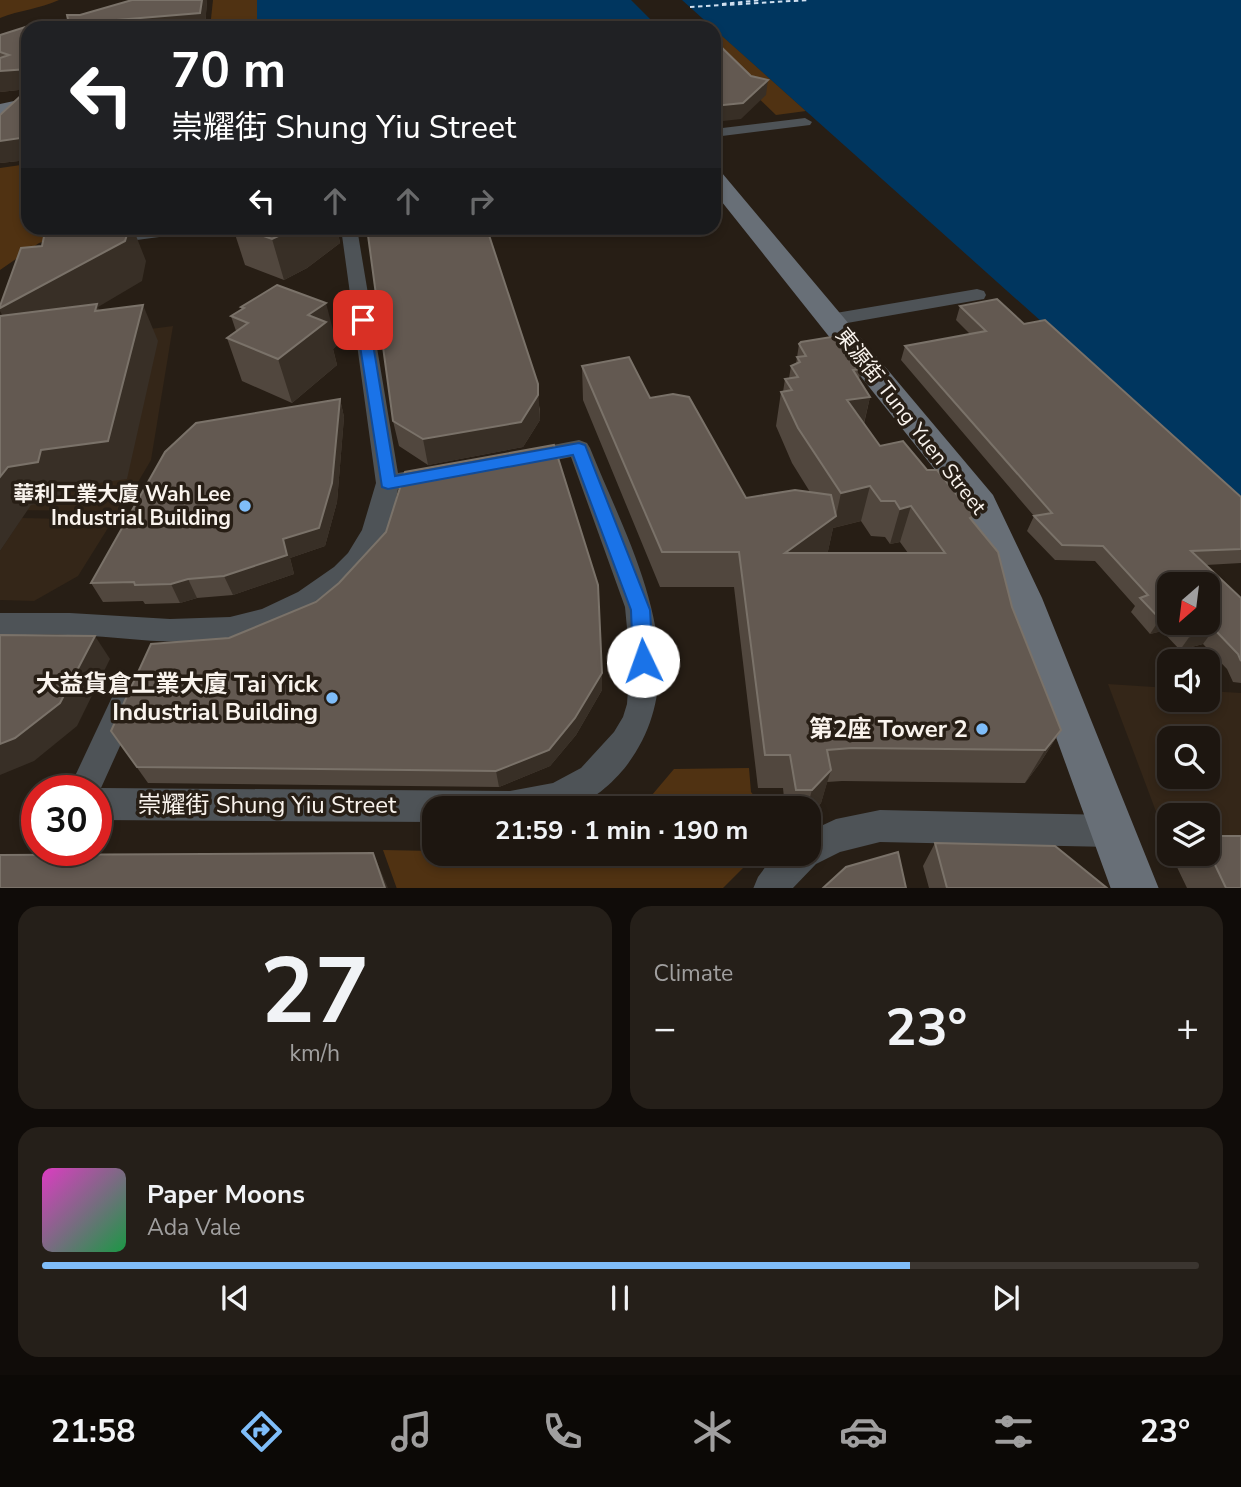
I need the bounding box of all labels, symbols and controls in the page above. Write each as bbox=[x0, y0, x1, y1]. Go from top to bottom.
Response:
text: 70 m bbox=[171, 37, 286, 104]
icon: left bbox=[56, 49, 147, 140]
text: 崇耀街 Shung Yiu Street bbox=[171, 106, 516, 149]
icon: left bbox=[243, 182, 281, 220]
icon: ahead bbox=[316, 182, 354, 220]
icon: ahead bbox=[389, 182, 427, 220]
icon: right bbox=[462, 182, 500, 220]
pin bbox=[333, 290, 393, 350]
icon: arrive bbox=[344, 301, 382, 339]
street label: 東源街 Tung Yuen Street bbox=[829, 322, 993, 521]
place label: 華利工業大廈 Wah Lee Industrial Building bbox=[13, 480, 231, 532]
marker: 華利工業大廈 Wah Lee Industrial Building bbox=[237, 498, 253, 514]
north arrow bbox=[1157, 572, 1220, 635]
map controls bbox=[1157, 572, 1220, 866]
position arrow bbox=[606, 624, 680, 698]
button: sound bbox=[1157, 649, 1220, 712]
place label: 大益貨倉工業大廈 Tai Yick Industrial Building bbox=[36, 668, 319, 728]
marker: 大益貨倉工業大廈 Tai Yick Industrial Building bbox=[324, 690, 340, 706]
place label: 第2座 Tower 2 bbox=[809, 713, 968, 745]
marker: 第2座 Tower 2 bbox=[974, 721, 990, 737]
button: search bbox=[1157, 726, 1220, 789]
speed limit sign: 30 bbox=[21, 775, 112, 866]
street label: 崇耀街 Shung Yiu Street bbox=[138, 789, 397, 821]
button: layers bbox=[1157, 803, 1220, 866]
text: 21:59 · 1 min · 190 m bbox=[495, 813, 748, 848]
text: 27 bbox=[260, 930, 369, 1054]
text: Climate bbox=[654, 958, 733, 989]
text: 23° bbox=[885, 992, 967, 1063]
text: − bbox=[654, 1003, 676, 1054]
text: + bbox=[1176, 1003, 1199, 1054]
text: km/h bbox=[289, 1038, 340, 1069]
text: Paper Moons bbox=[147, 1177, 305, 1212]
text: Ada Vale bbox=[147, 1212, 241, 1243]
icon: previous bbox=[216, 1279, 254, 1317]
icon: pause bbox=[601, 1279, 639, 1317]
icon: next bbox=[987, 1279, 1025, 1317]
icon: directions bbox=[237, 1407, 286, 1456]
icon: music bbox=[387, 1407, 436, 1456]
icon: phone bbox=[538, 1407, 587, 1456]
icon: climate bbox=[688, 1407, 737, 1456]
icon: car bbox=[839, 1407, 888, 1456]
icon: filters bbox=[989, 1407, 1038, 1456]
text: 21:58 bbox=[51, 1410, 135, 1453]
text: 23° bbox=[1140, 1410, 1190, 1453]

